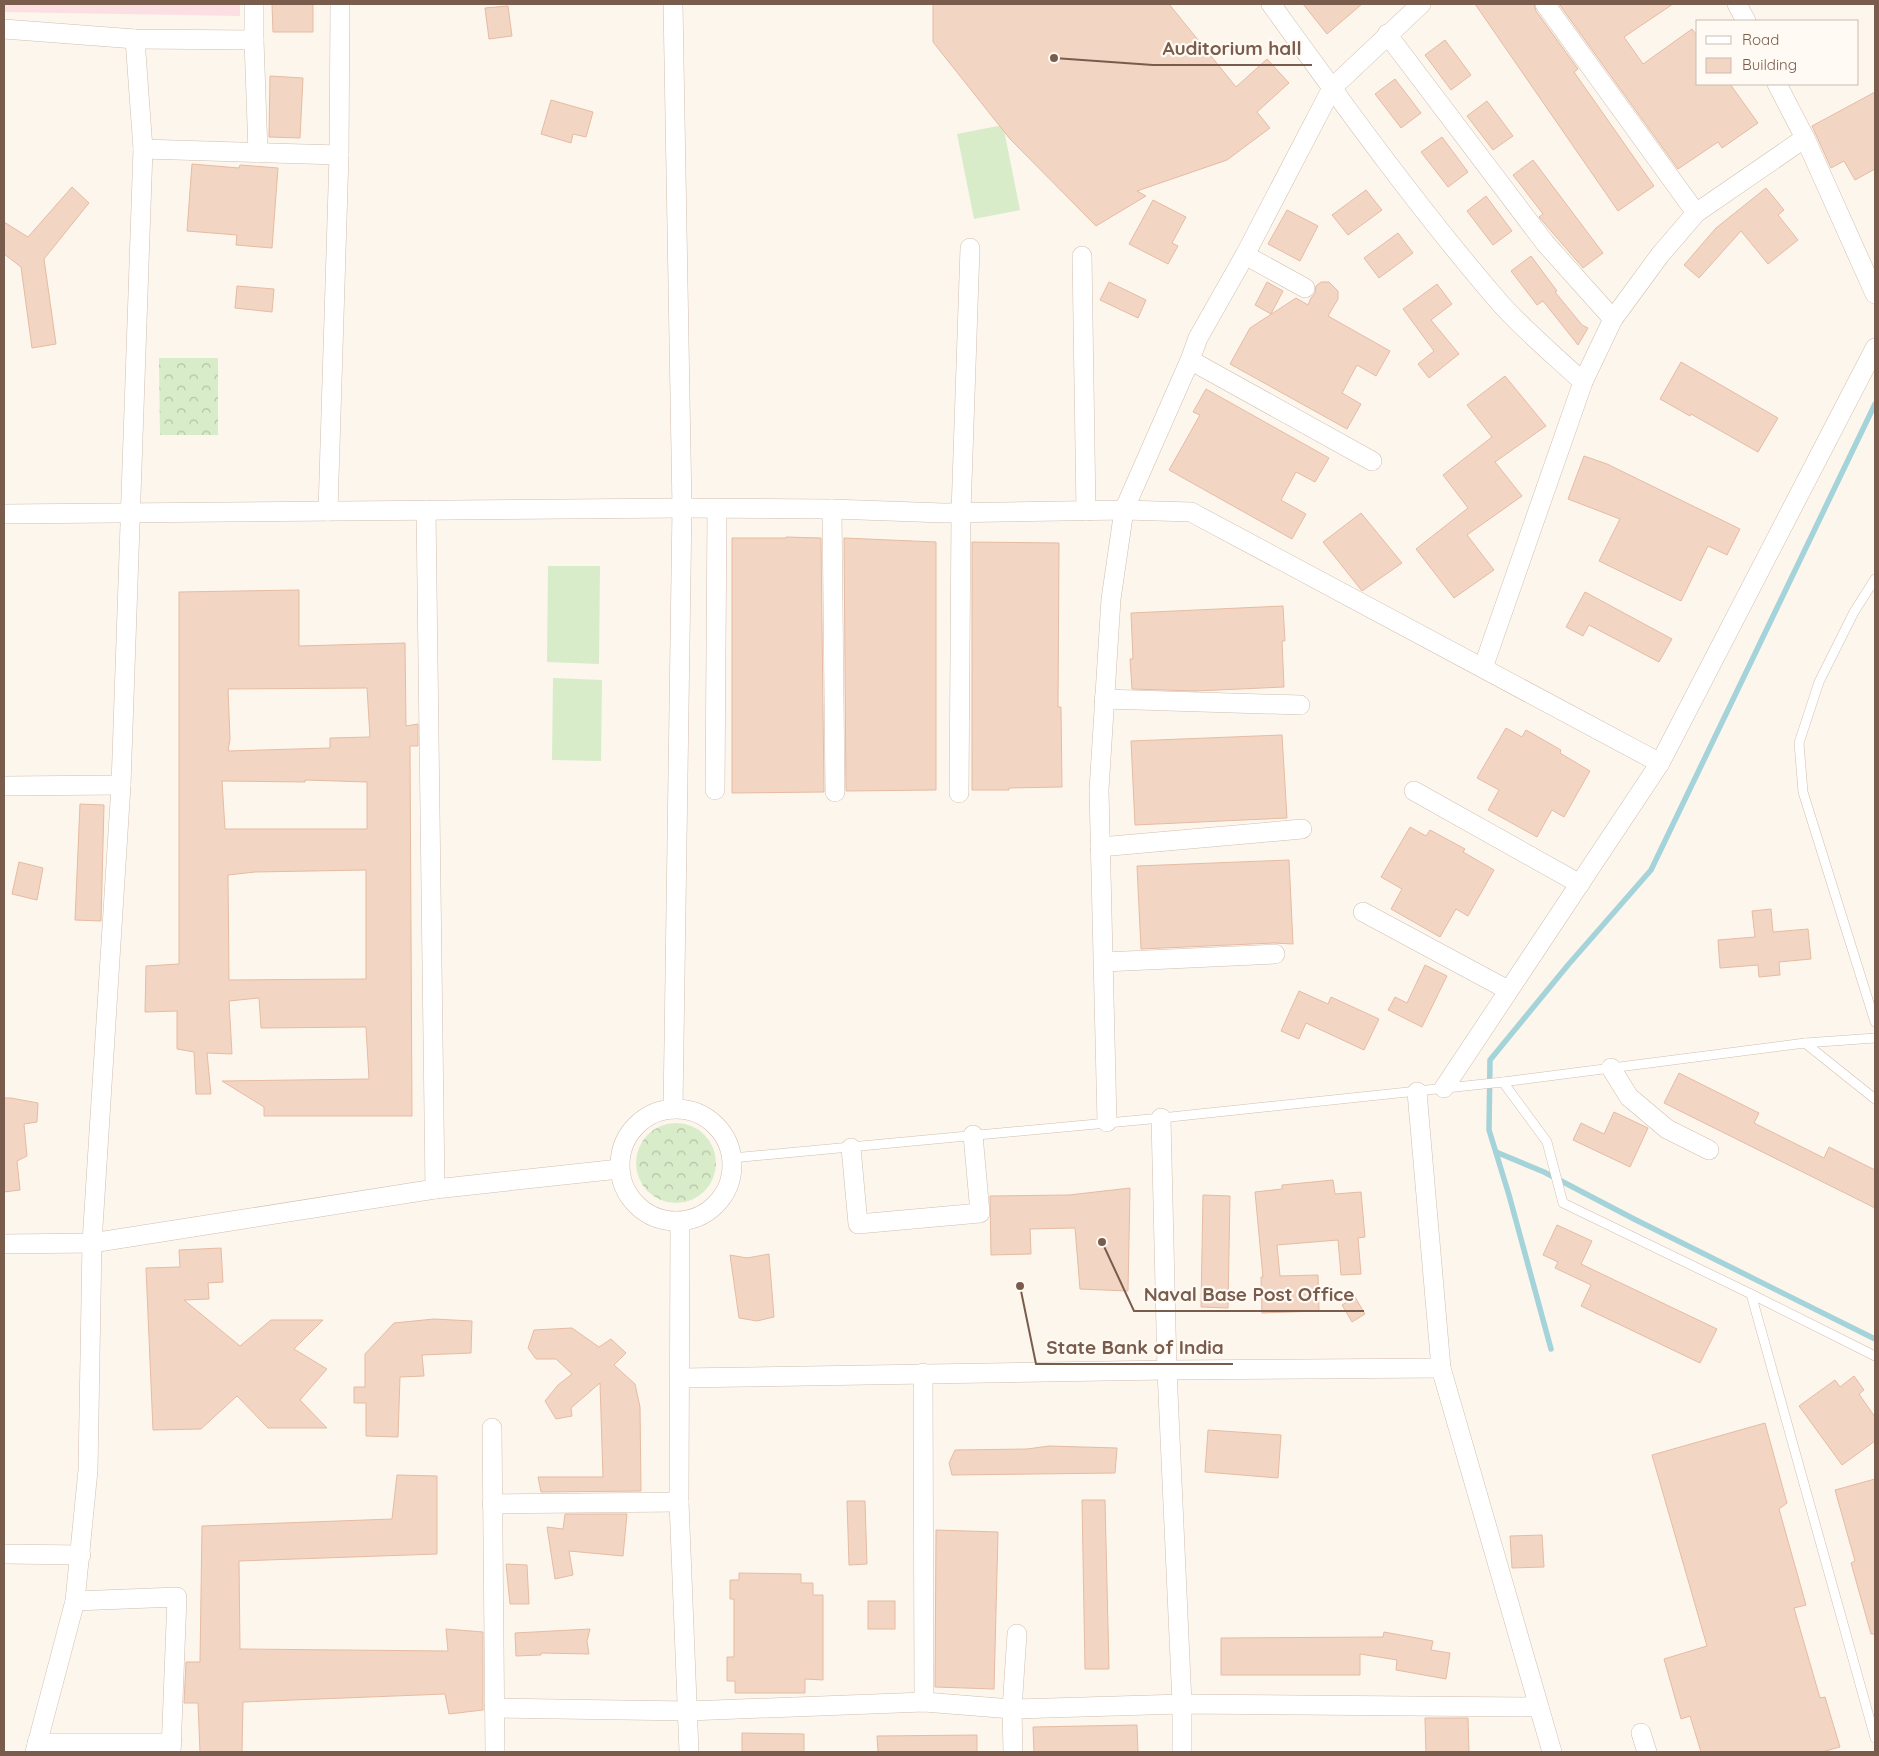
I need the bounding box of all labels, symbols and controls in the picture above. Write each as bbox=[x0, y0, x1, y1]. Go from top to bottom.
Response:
legend bbox=[1696, 20, 1859, 85]
text: Road bbox=[1742, 30, 1779, 49]
callout: Auditorium hall bbox=[1153, 31, 1312, 65]
text: Auditorium hall bbox=[1162, 36, 1302, 60]
text: Building bbox=[1742, 55, 1797, 74]
callout: Naval Base Post Office bbox=[1134, 1277, 1364, 1311]
text: Naval Base Post Office bbox=[1144, 1282, 1354, 1306]
callout: State Bank of India bbox=[1036, 1330, 1233, 1364]
text: State Bank of India bbox=[1046, 1335, 1224, 1359]

